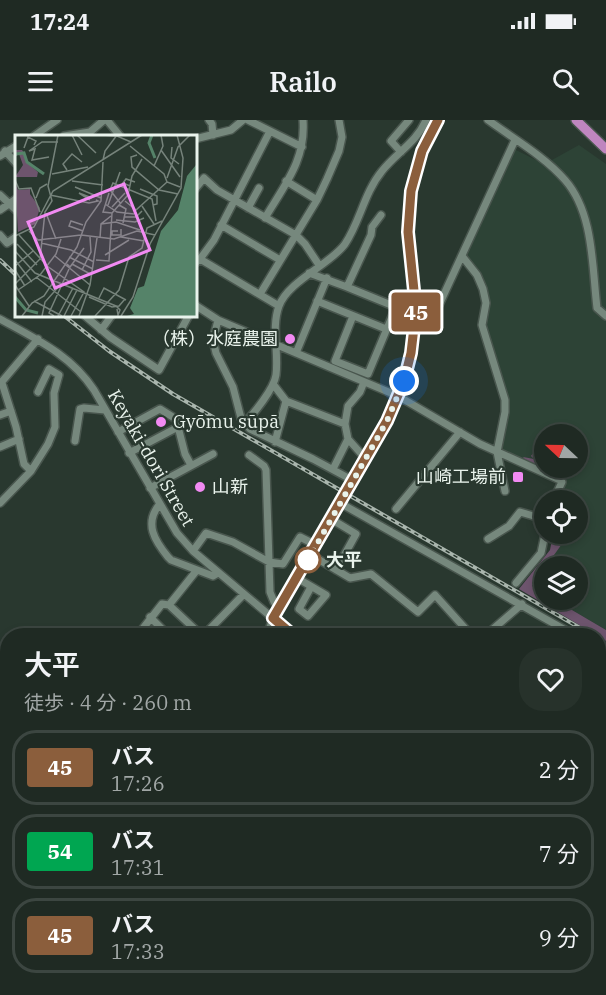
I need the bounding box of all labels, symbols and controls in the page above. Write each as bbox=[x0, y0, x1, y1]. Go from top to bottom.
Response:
text: 17:24 bbox=[30, 7, 89, 36]
text: Railo bbox=[269, 64, 337, 99]
icon: menu bbox=[24, 65, 57, 98]
icon: search bbox=[549, 65, 582, 98]
inset map bbox=[15, 135, 196, 316]
line badge: 45 bbox=[389, 292, 443, 332]
text: 45 bbox=[403, 298, 429, 326]
place label: （株）水庭農園 bbox=[152, 327, 278, 350]
marker: （株）水庭農園 bbox=[283, 332, 297, 346]
your location bbox=[389, 366, 419, 396]
street label: Keyaki-dori Street bbox=[103, 385, 200, 530]
place label: Gyōmu sūpā bbox=[173, 410, 279, 433]
marker: Gyōmu sūpā bbox=[154, 415, 168, 429]
north arrow bbox=[534, 424, 588, 478]
map controls bbox=[534, 424, 588, 610]
place label: 山崎工場前 bbox=[416, 465, 506, 488]
marker: 山崎工場前 bbox=[511, 470, 525, 484]
place label: 山新 bbox=[212, 475, 248, 498]
marker: 山新 bbox=[193, 480, 207, 494]
button: locate bbox=[534, 490, 588, 544]
marker: 大平 bbox=[295, 547, 321, 573]
place label: 大平 bbox=[326, 548, 362, 571]
button: layers bbox=[534, 556, 588, 610]
text: 大平 bbox=[24, 646, 80, 683]
button: heart bbox=[519, 648, 582, 711]
text: 徒歩 · 4 分 · 260 m bbox=[24, 689, 192, 716]
text: バス bbox=[111, 741, 155, 770]
text: 45 bbox=[47, 753, 73, 781]
text: 2 分 bbox=[539, 755, 579, 784]
text: 17:26 bbox=[111, 770, 165, 797]
text: バス bbox=[111, 825, 155, 854]
text: 54 bbox=[47, 837, 73, 865]
text: 7 分 bbox=[539, 839, 579, 868]
text: 17:31 bbox=[111, 854, 165, 881]
text: バス bbox=[111, 909, 155, 938]
text: 45 bbox=[47, 921, 73, 949]
text: 9 分 bbox=[539, 923, 579, 952]
text: 17:33 bbox=[111, 938, 165, 965]

